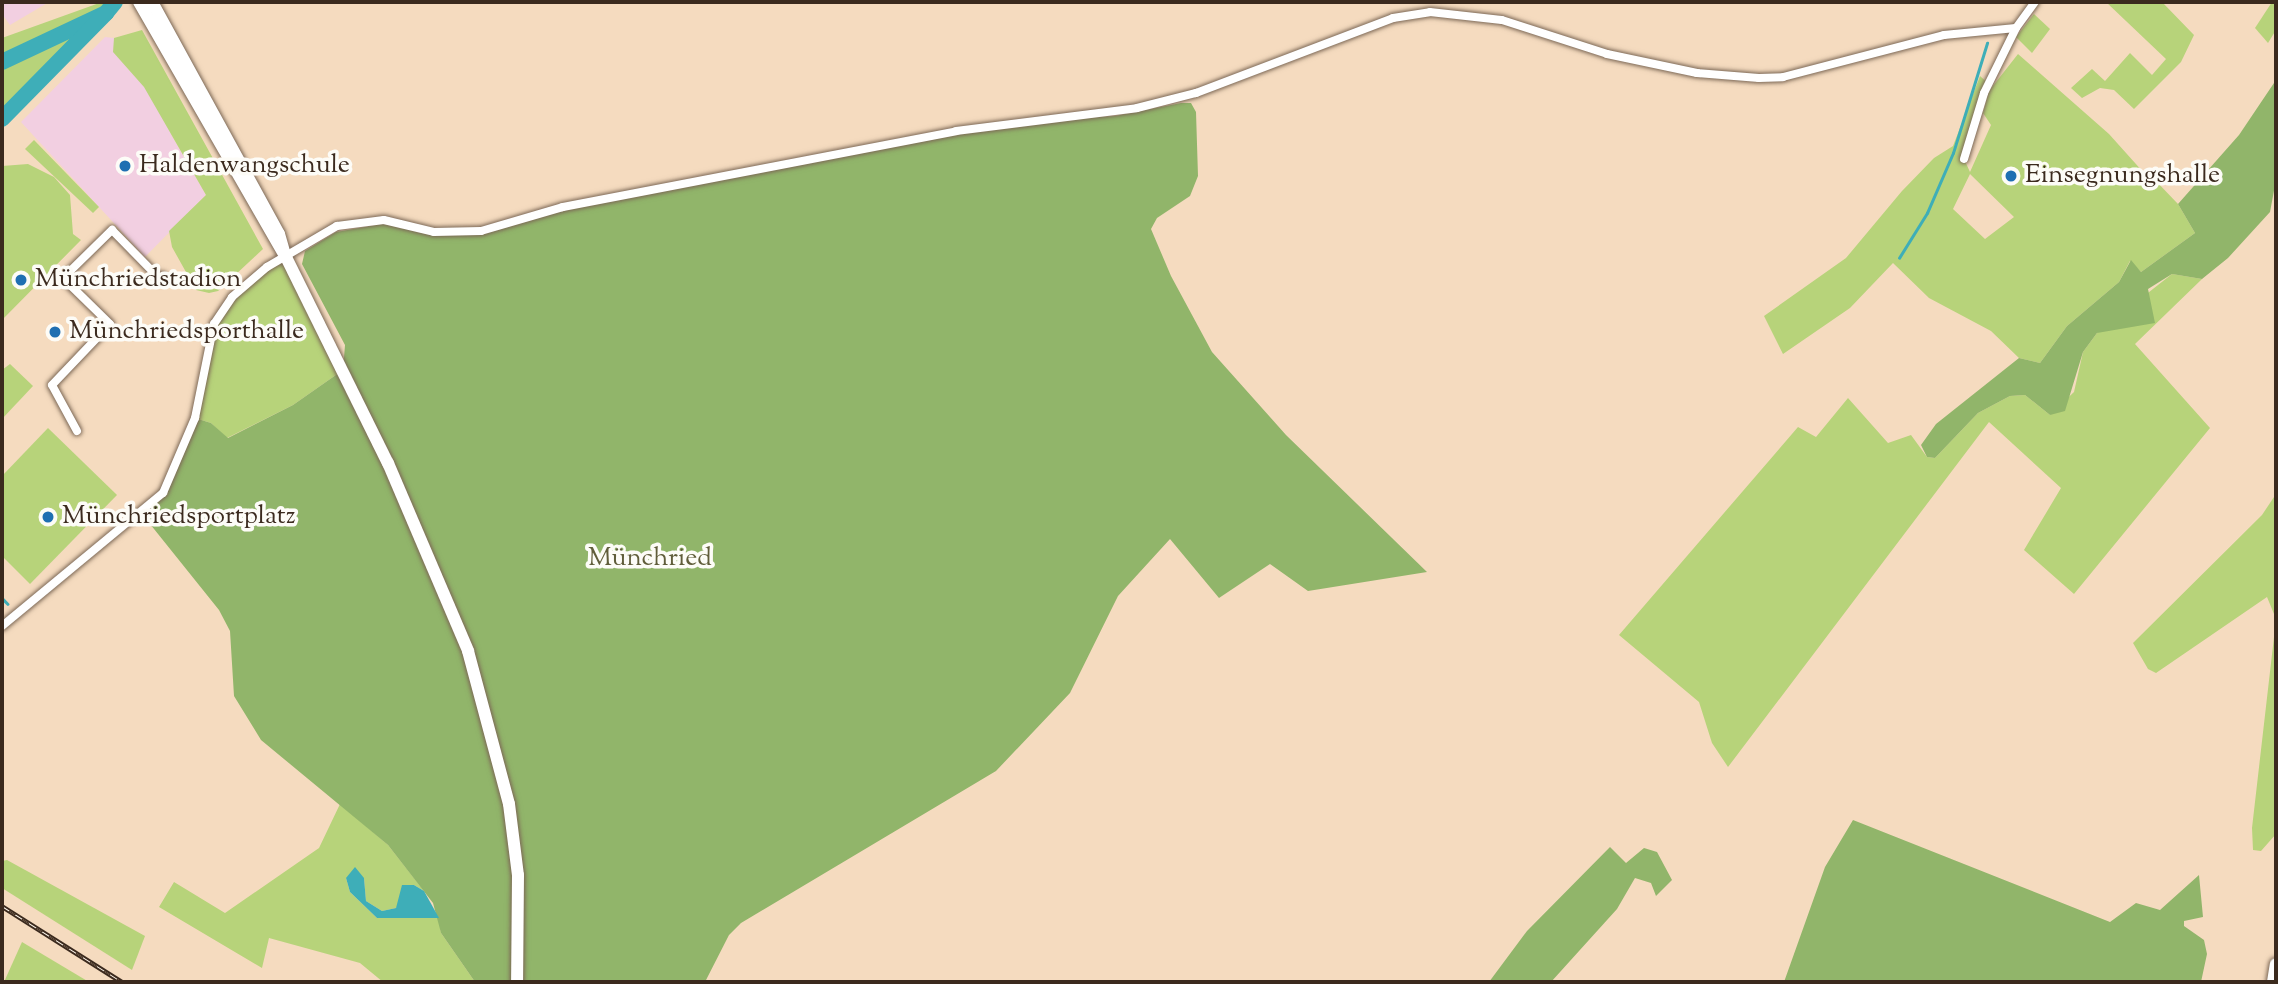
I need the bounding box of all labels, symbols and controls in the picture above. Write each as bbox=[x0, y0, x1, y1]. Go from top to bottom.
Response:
place label: Haldenwangschule bbox=[139, 150, 350, 182]
marker: Haldenwangschule bbox=[117, 158, 133, 174]
place label: Einsegnungshalle bbox=[2025, 160, 2220, 192]
marker: Einsegnungshalle bbox=[2003, 168, 2019, 184]
place label: Münchriedstadion bbox=[35, 264, 241, 296]
marker: Münchriedstadion bbox=[13, 272, 29, 288]
place label: Münchriedsporthalle bbox=[69, 316, 304, 348]
marker: Münchriedsporthalle bbox=[47, 324, 63, 340]
place label: Münchriedsportplatz bbox=[62, 501, 296, 533]
marker: Münchriedsportplatz bbox=[40, 509, 56, 525]
park label: Münchried bbox=[588, 543, 712, 575]

